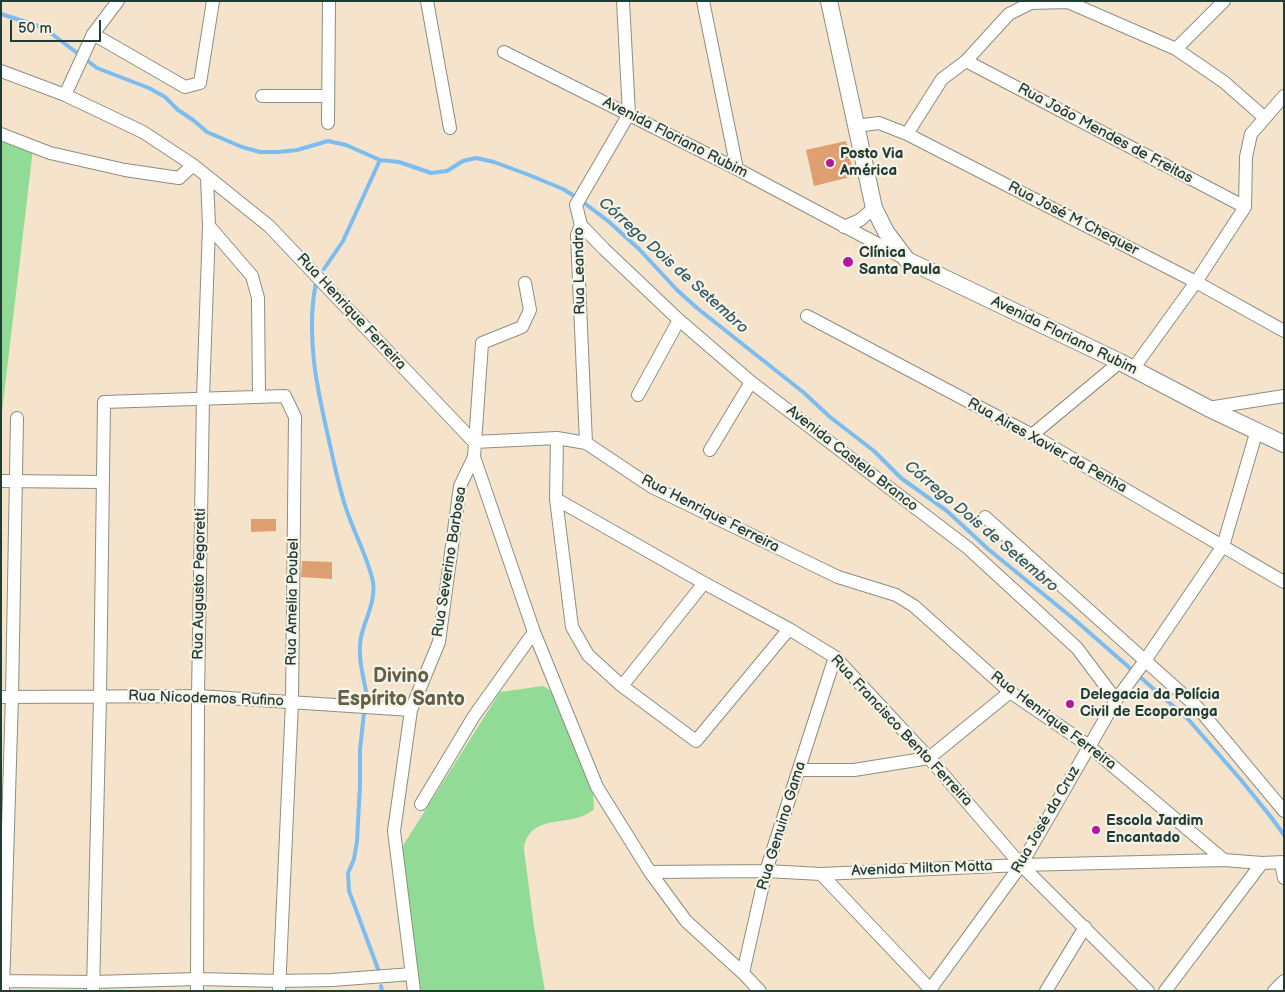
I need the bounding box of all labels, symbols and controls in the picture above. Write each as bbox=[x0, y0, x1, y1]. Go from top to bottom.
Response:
scale bar bbox=[12, 10, 104, 42]
text: 50 m bbox=[18, 19, 52, 38]
street label: Rua João Mendes de Freitas bbox=[1014, 80, 1196, 188]
street label: Avenida Floriano Rubim bbox=[599, 94, 751, 182]
place label: Posto Via América bbox=[840, 145, 903, 180]
marker: Posto Via América bbox=[824, 157, 836, 169]
street label: Rua José M Chequer bbox=[1005, 178, 1141, 260]
water label: Córrego Dois de Setembro bbox=[594, 194, 752, 338]
street label: Rua Leandro bbox=[570, 227, 590, 315]
place label: Clínica Santa Paula bbox=[859, 244, 941, 279]
street label: Rua Henrique Ferreira bbox=[292, 250, 410, 374]
marker: Clínica Santa Paula bbox=[841, 255, 855, 269]
street label: Avenida Floriano Rubim bbox=[988, 293, 1140, 379]
street label: Rua Aires Xavier da Penha bbox=[964, 395, 1130, 497]
street label: Avenida Castelo Branco bbox=[783, 402, 921, 516]
water label: Córrego Dois de Setembro bbox=[900, 457, 1062, 597]
street label: Rua Henrique Ferreira bbox=[638, 471, 782, 557]
street label: Rua Severino Barbosa bbox=[429, 485, 471, 639]
street label: Rua Augusto Pegoretti bbox=[190, 508, 210, 660]
street label: Rua Amelia Poubel bbox=[283, 538, 303, 666]
street label: Rua Francisco Bento Ferreira bbox=[826, 652, 976, 810]
district label: Divino Espírito Santo bbox=[337, 665, 465, 712]
street label: Rua Henrique Ferreira bbox=[987, 668, 1119, 774]
place label: Delegacia da Polícia Civil de Ecoporanga bbox=[1080, 686, 1220, 721]
street label: Rua Nicodemos Rufino bbox=[128, 687, 284, 711]
marker: Delegacia da Polícia Civil de Ecoporanga bbox=[1064, 698, 1076, 710]
street label: Rua Genuino Gama bbox=[754, 759, 810, 893]
street label: Rua José da Cruz bbox=[1008, 763, 1084, 877]
place label: Escola Jardim Encantado bbox=[1106, 812, 1203, 847]
marker: Escola Jardim Encantado bbox=[1090, 824, 1102, 836]
street label: Avenida Milton Motta bbox=[851, 858, 993, 880]

